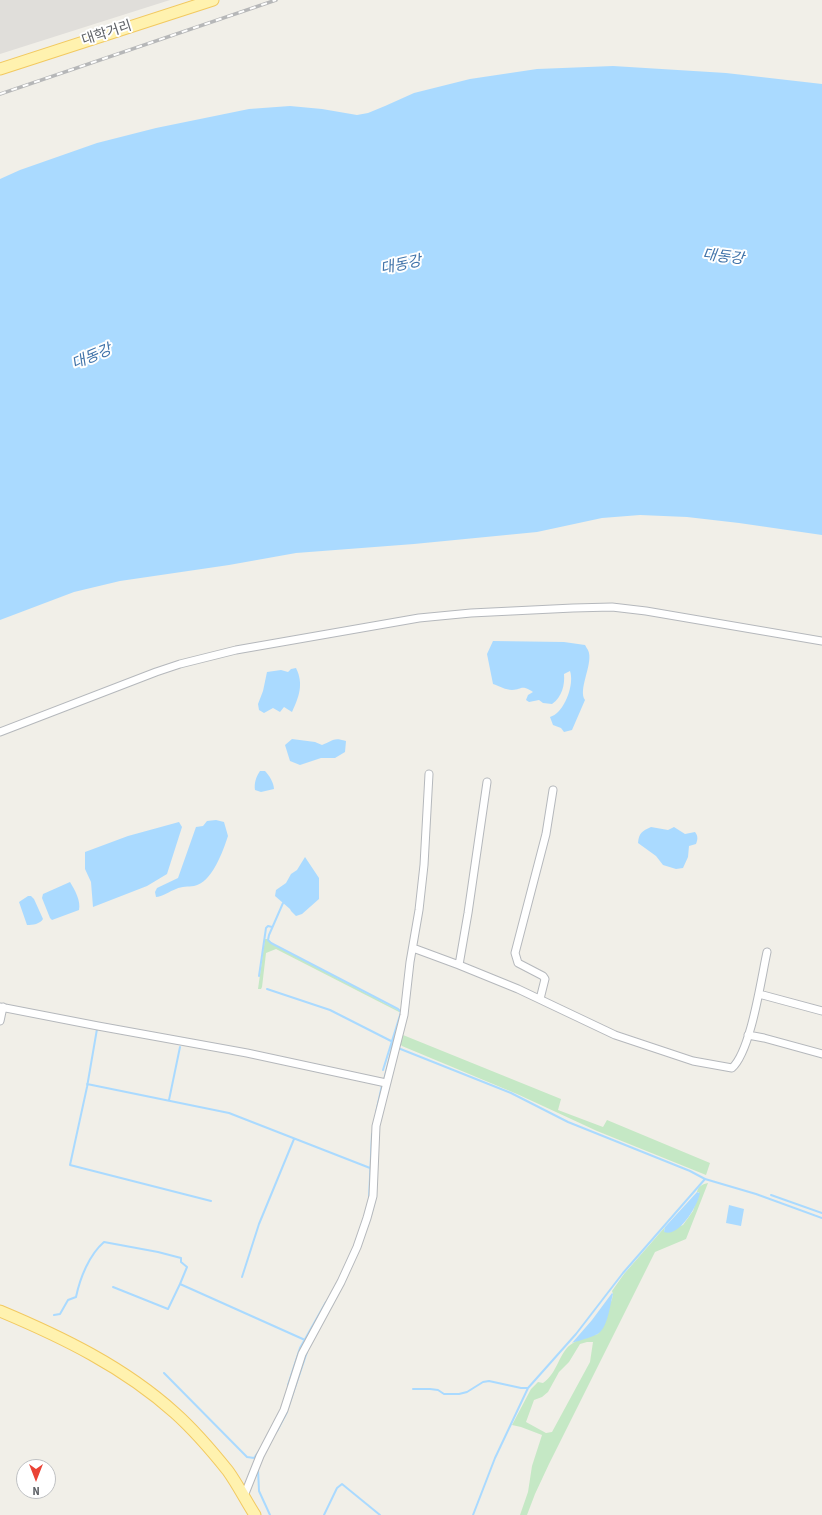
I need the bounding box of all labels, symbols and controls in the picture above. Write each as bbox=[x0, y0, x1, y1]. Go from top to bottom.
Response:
street label: 대학거리 bbox=[80, 18, 134, 50]
water label: 대동강 bbox=[701, 247, 745, 269]
water label: 대동강 bbox=[379, 253, 423, 279]
water label: 대동강 bbox=[69, 342, 115, 374]
north arrow bbox=[16, 1459, 56, 1499]
text: N bbox=[32, 1483, 40, 1498]

